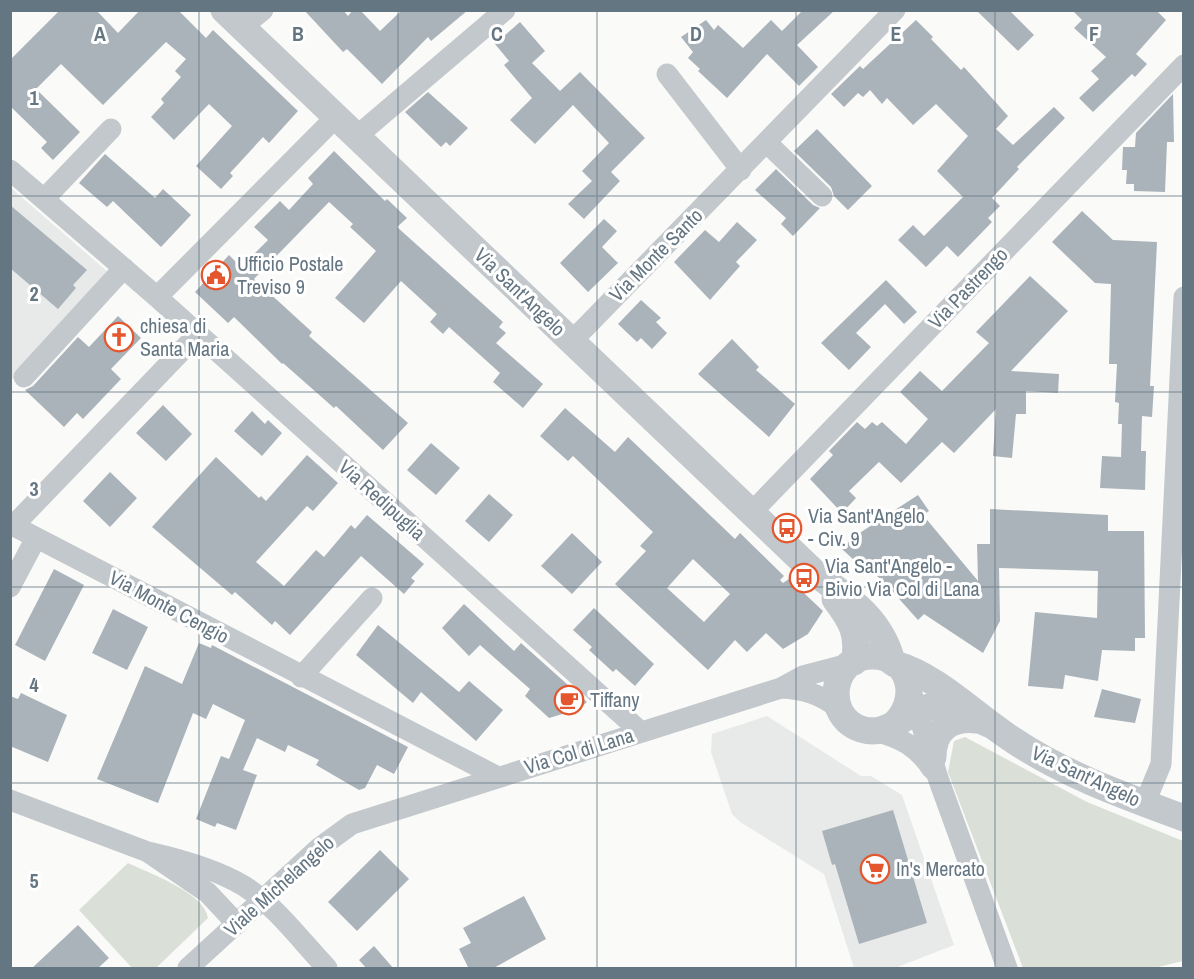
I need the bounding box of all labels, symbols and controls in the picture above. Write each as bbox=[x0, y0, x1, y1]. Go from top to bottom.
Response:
text: A bbox=[94, 20, 106, 47]
text: B bbox=[292, 20, 304, 47]
text: C bbox=[491, 20, 503, 47]
text: D bbox=[690, 20, 702, 47]
text: E bbox=[891, 20, 902, 47]
text: F bbox=[1089, 20, 1099, 47]
text: 1 bbox=[29, 84, 39, 111]
street label: Via Monte Santo bbox=[603, 202, 708, 307]
street label: Via Sant'Angelo bbox=[469, 241, 572, 342]
street label: Via Pastrengo bbox=[922, 241, 1013, 334]
place label: Ufficio Postale Treviso 9 bbox=[237, 250, 343, 300]
public building icon: Ufficio Postale Treviso 9 bbox=[200, 259, 232, 291]
text: 2 bbox=[29, 280, 39, 307]
place label: chiesa di Santa Maria bbox=[140, 312, 229, 362]
church icon: chiesa di Santa Maria bbox=[103, 321, 135, 353]
street label: Via Redipuglia bbox=[333, 453, 432, 546]
text: 3 bbox=[29, 475, 39, 502]
place label: Via Sant'Angelo - Civ. 9 bbox=[808, 502, 925, 552]
bus stop icon: Via Sant'Angelo - Civ. 9 bbox=[771, 512, 803, 544]
place label: Via Sant'Angelo - Bivio Via Col di Lana bbox=[825, 552, 980, 602]
bus stop icon: Via Sant'Angelo - Bivio Via Col di Lana bbox=[788, 562, 820, 594]
street label: Via Monte Cengio bbox=[105, 564, 234, 649]
text: 4 bbox=[29, 671, 39, 698]
cafe icon: Tiffany bbox=[553, 684, 585, 716]
place label: Tiffany bbox=[590, 686, 640, 713]
street label: Via Col di Lana bbox=[521, 721, 637, 780]
street label: Via Sant'Angelo bbox=[1028, 739, 1145, 812]
street label: Viale Michelangelo bbox=[218, 829, 339, 942]
supermarket icon: In's Mercato bbox=[859, 853, 891, 885]
place label: In's Mercato bbox=[896, 855, 985, 882]
text: 5 bbox=[29, 867, 39, 894]

